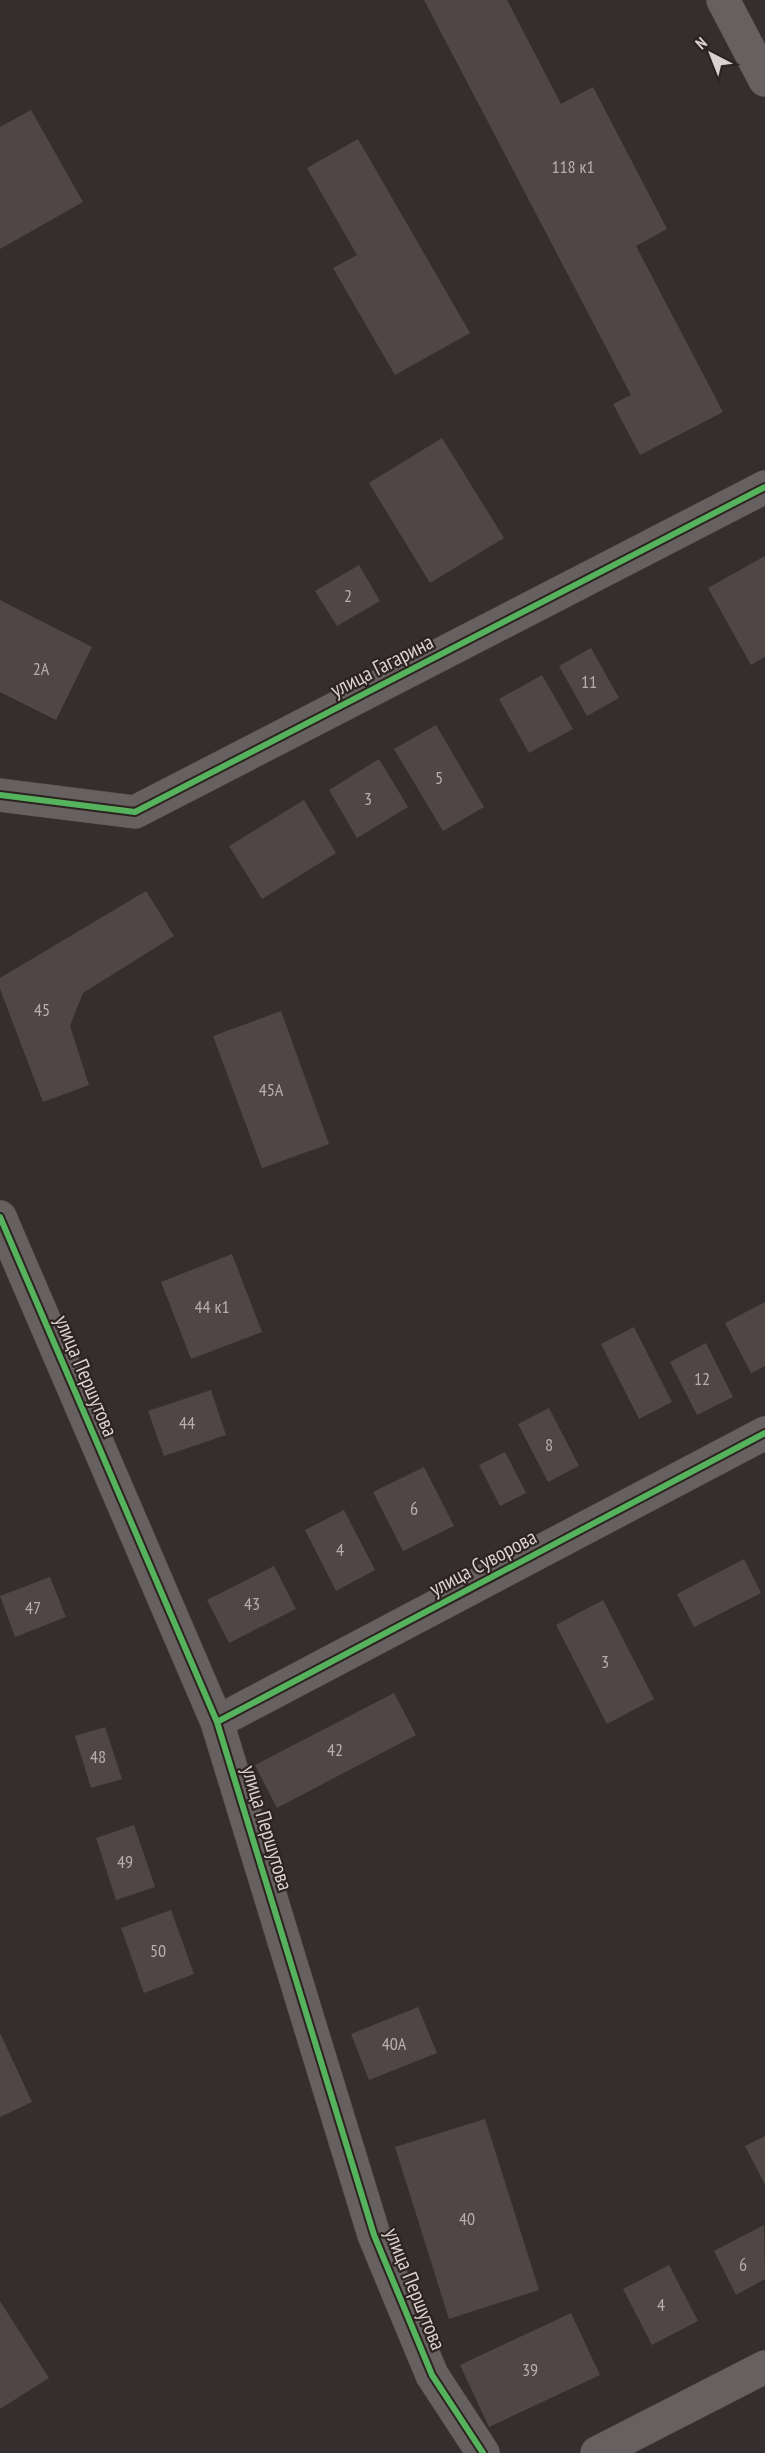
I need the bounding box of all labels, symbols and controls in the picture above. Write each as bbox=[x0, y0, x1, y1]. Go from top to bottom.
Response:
north arrow bbox=[681, 24, 741, 84]
text: N bbox=[691, 33, 711, 53]
house number: 118 к1 bbox=[551, 155, 595, 178]
house number: 2 bbox=[344, 584, 352, 607]
street label: улица Гагарина bbox=[326, 628, 438, 703]
house number: 2А bbox=[33, 657, 50, 680]
house number: 11 bbox=[581, 670, 597, 693]
house number: 5 bbox=[435, 766, 443, 789]
house number: 3 bbox=[364, 787, 372, 810]
house number: 45 bbox=[34, 998, 50, 1021]
house number: 45А bbox=[259, 1078, 284, 1101]
house number: 44 к1 bbox=[194, 1295, 230, 1318]
street label: улица Першутова bbox=[49, 1311, 124, 1441]
house number: 12 bbox=[694, 1367, 710, 1390]
house number: 44 bbox=[179, 1411, 195, 1434]
house number: 8 bbox=[545, 1433, 553, 1456]
house number: 6 bbox=[410, 1497, 418, 1520]
street label: улица Суворова bbox=[425, 1523, 541, 1602]
house number: 4 bbox=[336, 1538, 344, 1561]
house number: 43 bbox=[244, 1592, 260, 1615]
house number: 47 bbox=[25, 1596, 41, 1619]
house number: 3 bbox=[601, 1650, 609, 1673]
house number: 42 bbox=[327, 1738, 343, 1761]
house number: 48 bbox=[90, 1745, 106, 1768]
street label: улица Першутова bbox=[236, 1762, 299, 1894]
house number: 49 bbox=[117, 1850, 133, 1873]
house number: 50 bbox=[150, 1939, 166, 1962]
house number: 40А bbox=[382, 2032, 407, 2055]
house number: 40 bbox=[459, 2207, 475, 2230]
street label: улица Першутова bbox=[379, 2224, 452, 2354]
house number: 6 bbox=[739, 2253, 747, 2276]
house number: 4 bbox=[657, 2293, 665, 2316]
house number: 39 bbox=[522, 2358, 538, 2381]

